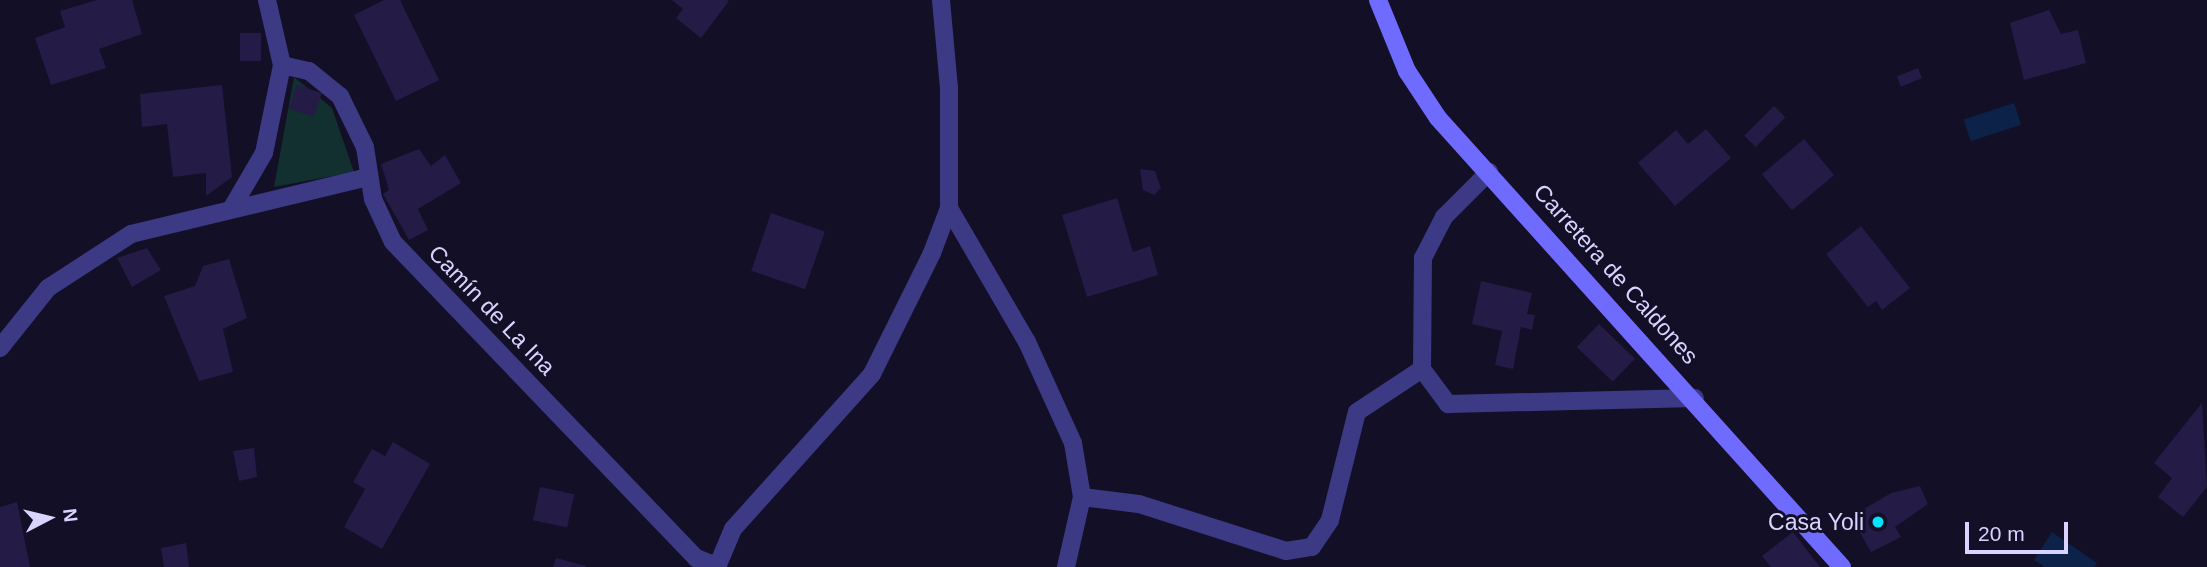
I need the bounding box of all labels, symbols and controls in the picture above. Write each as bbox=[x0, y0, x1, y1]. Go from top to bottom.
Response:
street label: Carretera de Caldones bbox=[1528, 178, 1704, 370]
street label: Camín de La Ina bbox=[423, 239, 561, 381]
north arrow bbox=[14, 483, 84, 553]
text: N bbox=[59, 507, 82, 523]
place label: Casa Yoli bbox=[1768, 508, 1864, 536]
scale bar bbox=[1969, 508, 2072, 552]
marker: Casa Yoli bbox=[1870, 514, 1886, 530]
text: 20 m bbox=[1978, 522, 2025, 545]

